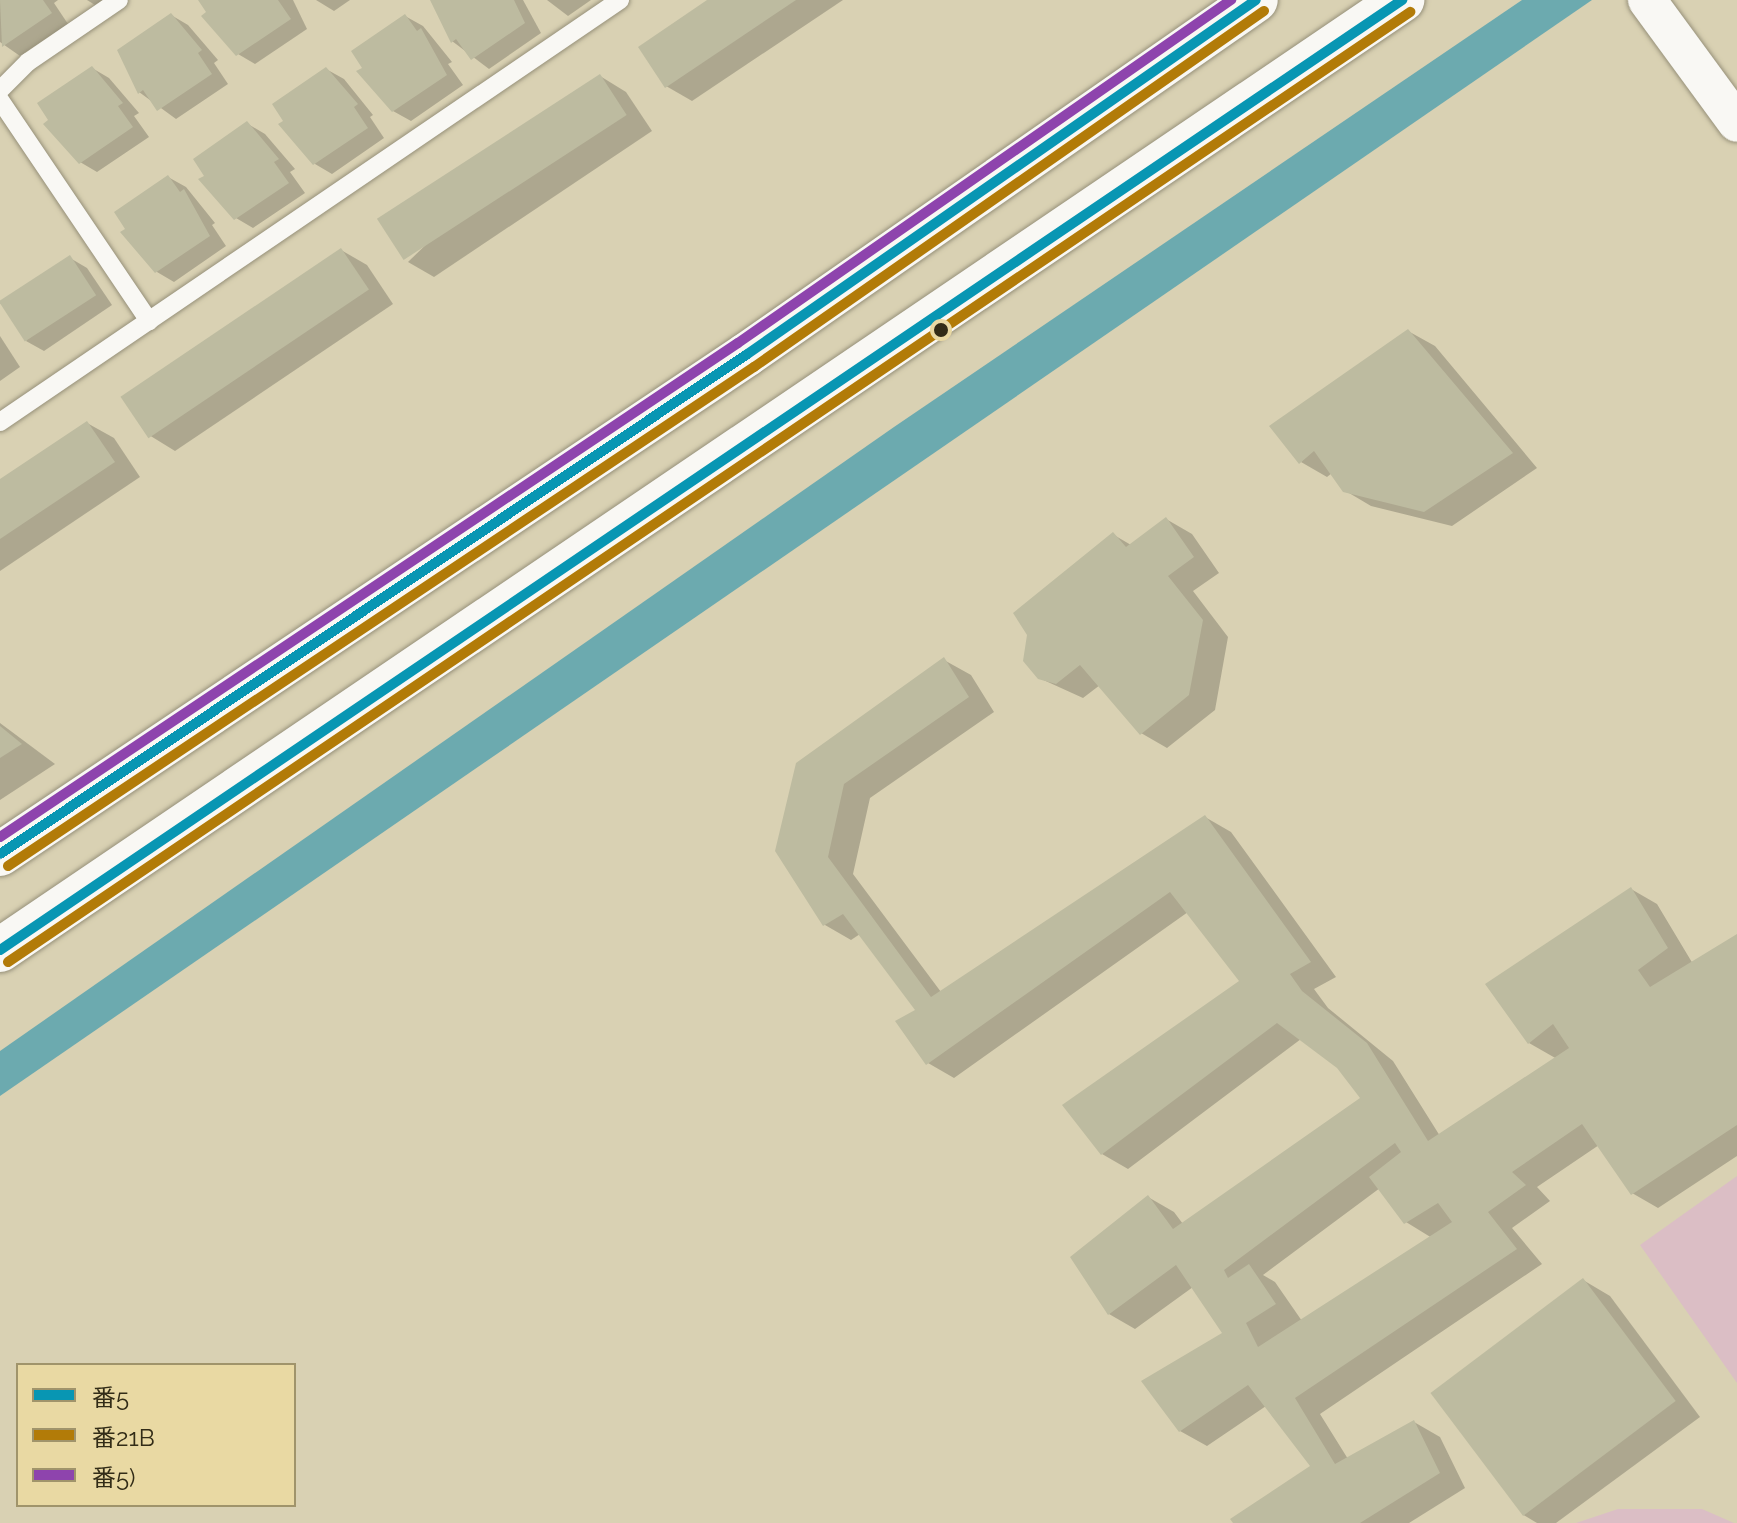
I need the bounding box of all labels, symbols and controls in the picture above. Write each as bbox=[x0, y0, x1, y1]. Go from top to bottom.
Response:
unlabelled marker bbox=[933, 322, 949, 338]
legend bbox=[16, 1363, 296, 1507]
text: 番5 bbox=[92, 1383, 129, 1412]
text: 番21B bbox=[92, 1423, 155, 1452]
text: 番5) bbox=[92, 1463, 136, 1492]

